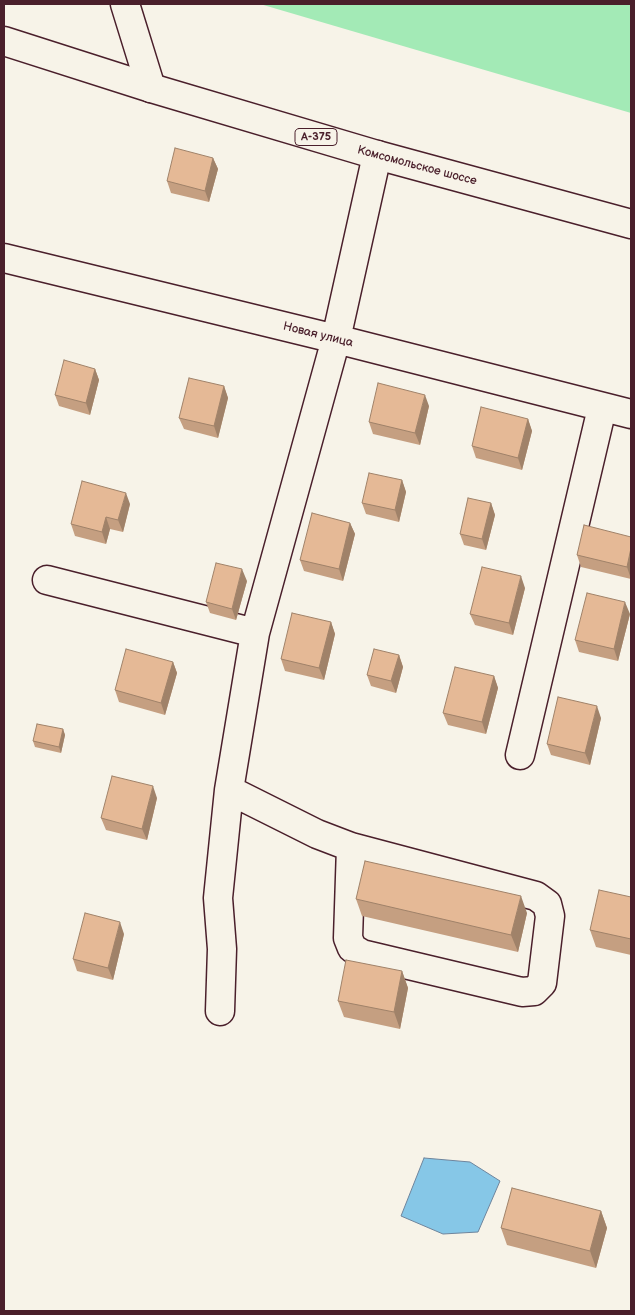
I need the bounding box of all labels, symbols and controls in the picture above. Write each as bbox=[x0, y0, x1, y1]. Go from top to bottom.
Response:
road number: А-375 bbox=[295, 128, 337, 146]
street label: Комсомольское шоссе bbox=[356, 143, 478, 189]
street label: Новая улица bbox=[282, 319, 354, 351]

